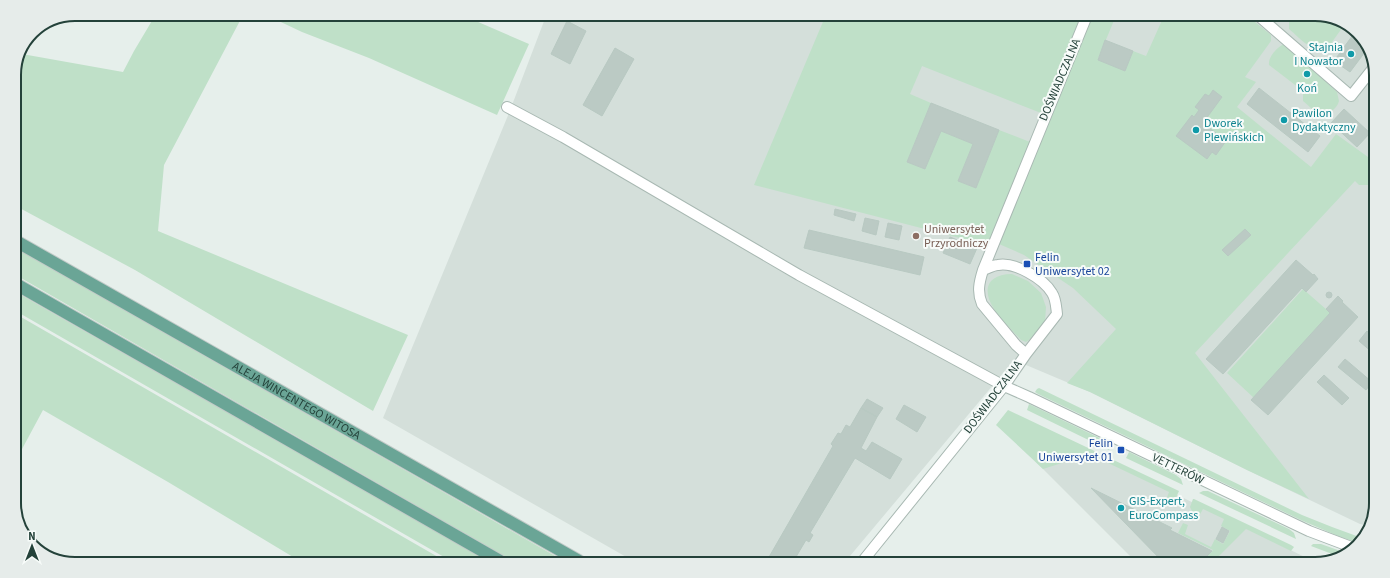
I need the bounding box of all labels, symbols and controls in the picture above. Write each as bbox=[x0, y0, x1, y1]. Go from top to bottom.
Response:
street label: DOŚWIADCZALNA bbox=[1035, 36, 1085, 124]
place label: Stajnia I Nowator bbox=[1294, 39, 1344, 70]
marker: Stajnia I Nowator bbox=[1346, 49, 1356, 59]
marker: Koń bbox=[1302, 69, 1312, 79]
place label: Koń bbox=[1297, 80, 1317, 97]
place label: Pawilon Dydaktyczny bbox=[1292, 105, 1356, 136]
place label: Dworek Plewińskich bbox=[1204, 115, 1264, 146]
marker: Pawilon Dydaktyczny bbox=[1279, 115, 1289, 125]
marker: Dworek Plewińskich bbox=[1191, 125, 1201, 135]
place label: Uniwersytet Przyrodniczy bbox=[924, 221, 989, 252]
marker: Uniwersytet Przyrodniczy bbox=[911, 231, 921, 241]
place label: Felin Uniwersytet 02 bbox=[1035, 249, 1110, 280]
marker: Felin Uniwersytet 02 bbox=[1022, 259, 1032, 269]
street label: DOŚWIADCZALNA bbox=[960, 356, 1027, 437]
street label: ALEJA WINCENTEGO WITOSA bbox=[229, 357, 364, 444]
place label: Felin Uniwersytet 01 bbox=[1038, 435, 1113, 466]
marker: Felin Uniwersytet 01 bbox=[1116, 445, 1126, 455]
street label: VETTERÓW bbox=[1149, 449, 1207, 489]
place label: GIS-Expert, EuroCompass bbox=[1129, 493, 1198, 524]
marker: GIS-Expert, EuroCompass bbox=[1116, 503, 1126, 513]
north arrow bbox=[12, 526, 52, 566]
text: N bbox=[28, 529, 36, 544]

